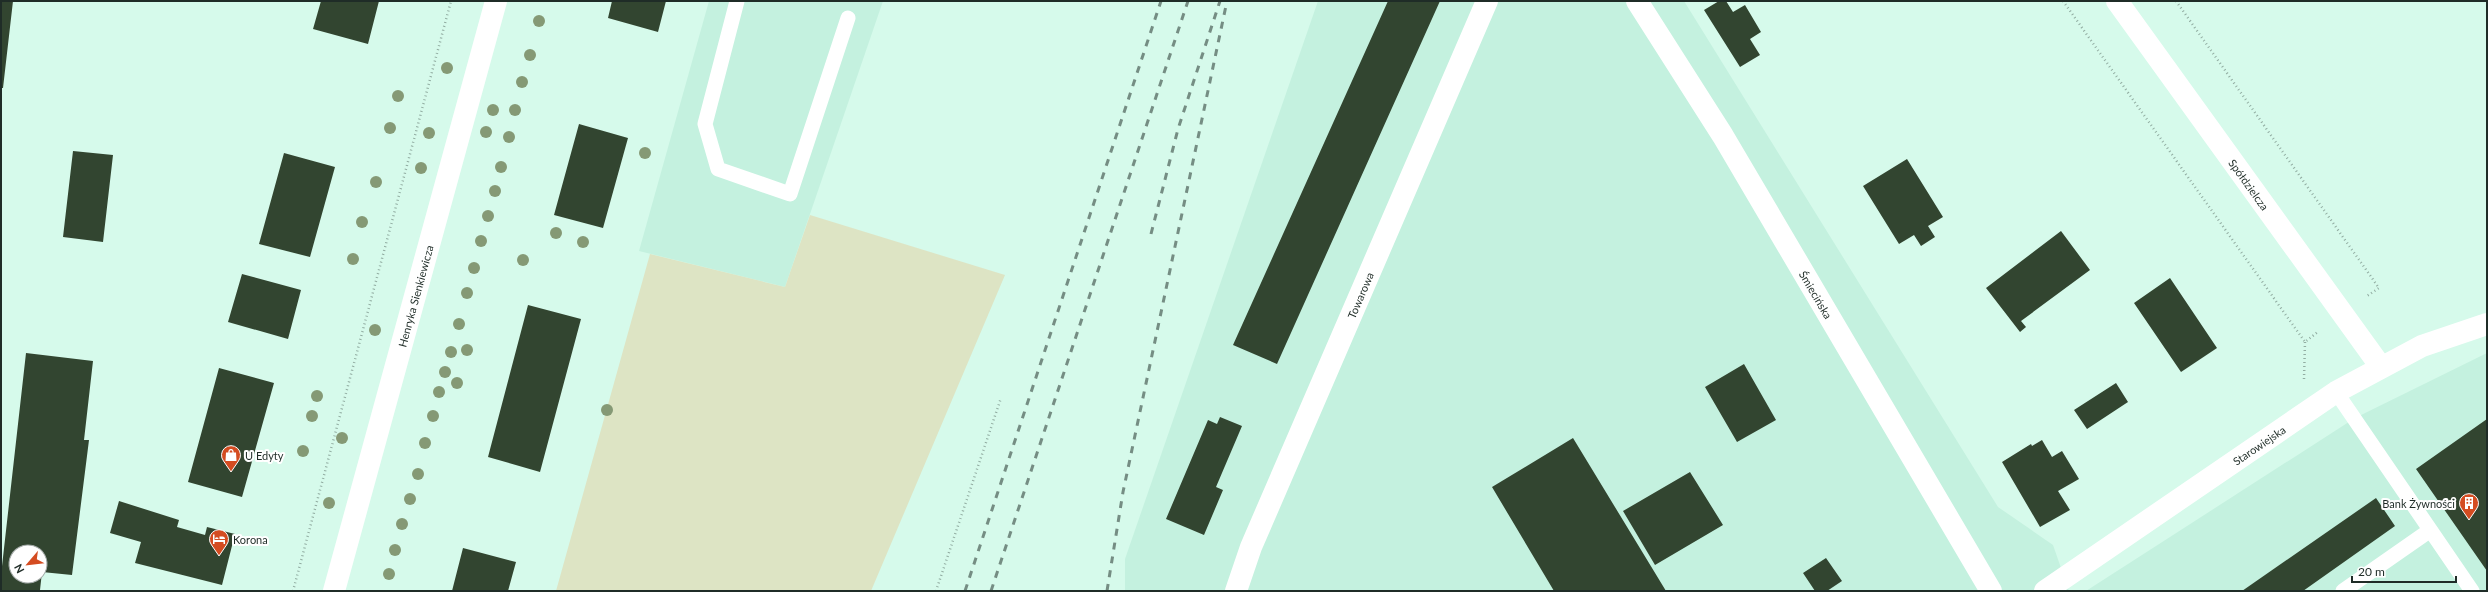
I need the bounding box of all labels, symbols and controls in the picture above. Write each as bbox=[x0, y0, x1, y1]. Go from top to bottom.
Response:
street label: Spółdzielcza bbox=[2226, 156, 2272, 212]
street label: Henryka Sienkiewicza bbox=[395, 243, 435, 348]
street label: Śmiecińska bbox=[1797, 268, 1835, 321]
street label: Towarowa bbox=[1344, 270, 1376, 320]
street label: Starowiejska bbox=[2230, 422, 2287, 467]
shop icon: U Edyty bbox=[220, 444, 242, 472]
place label: U Edyty bbox=[245, 449, 284, 462]
building icon: Bank Żywności bbox=[2458, 492, 2480, 520]
place label: Bank Żywności bbox=[2382, 497, 2455, 510]
hotel icon: Korona bbox=[208, 528, 230, 556]
place label: Korona bbox=[233, 533, 268, 546]
north arrow bbox=[8, 544, 48, 584]
scale bar bbox=[2352, 558, 2456, 584]
text: N bbox=[11, 562, 26, 576]
text: 20 m bbox=[2358, 564, 2385, 579]

